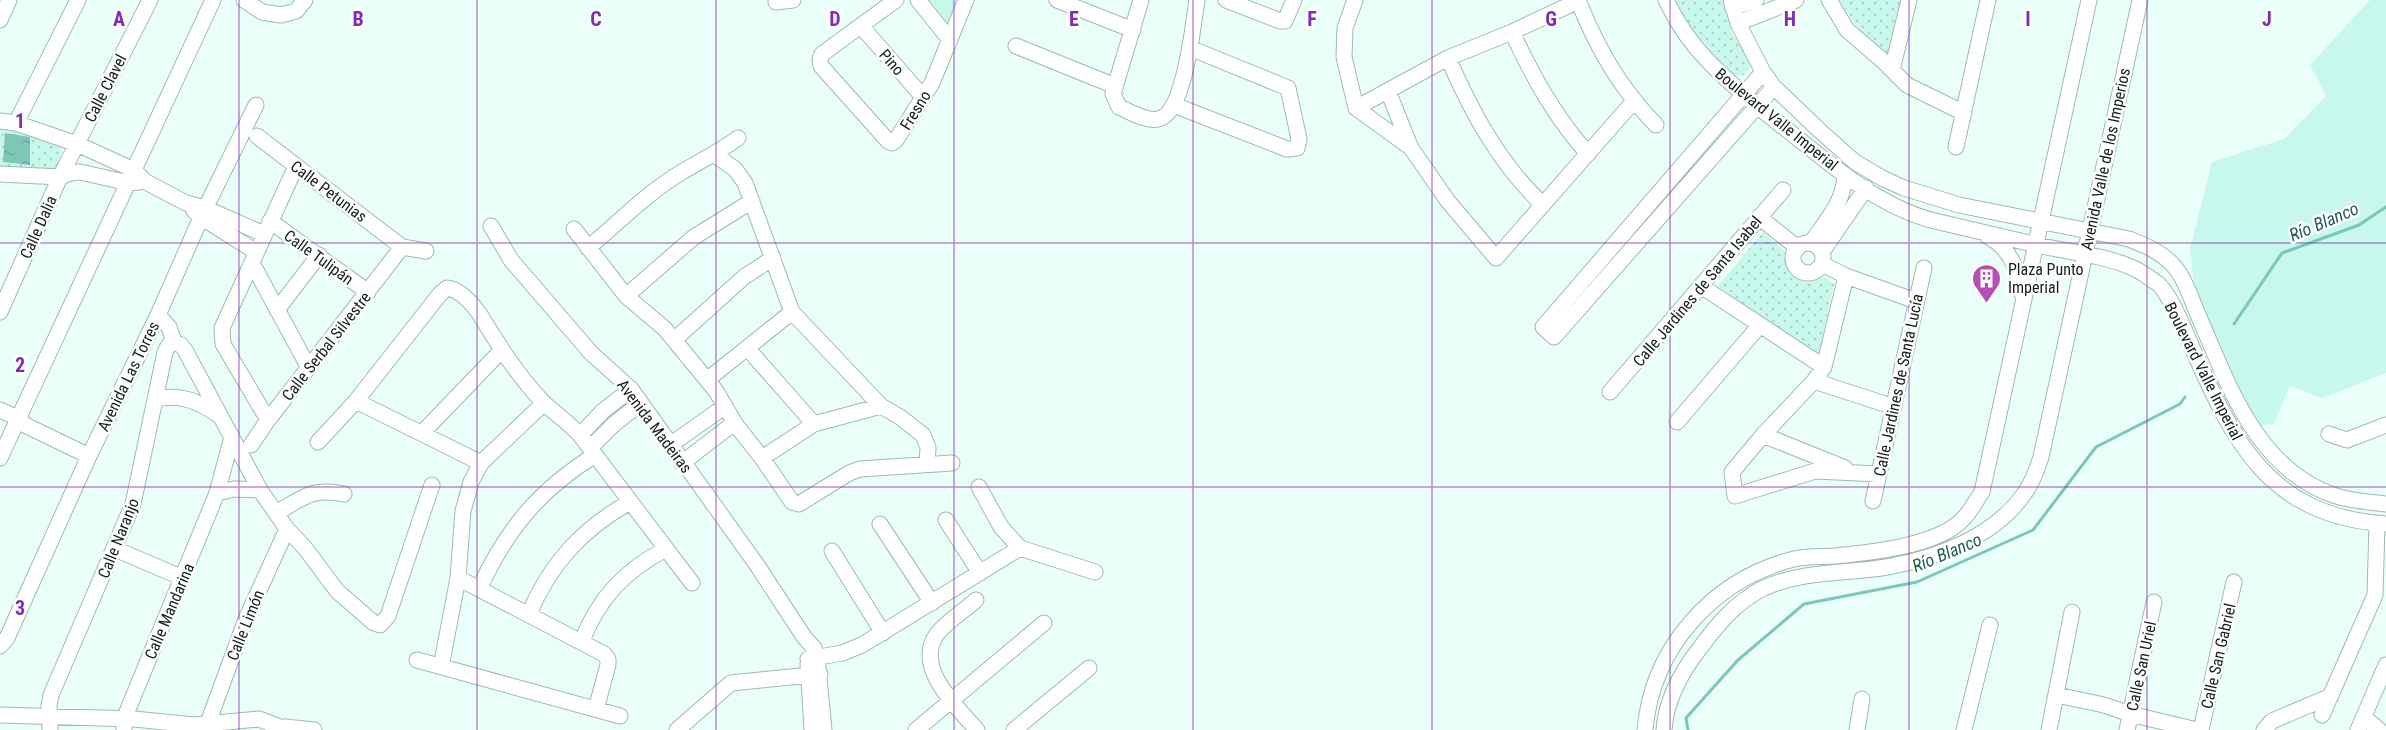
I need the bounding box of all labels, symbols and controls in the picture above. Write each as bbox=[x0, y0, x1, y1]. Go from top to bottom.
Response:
text: A bbox=[113, 7, 125, 31]
text: B bbox=[352, 7, 364, 31]
text: C bbox=[590, 7, 602, 31]
text: D bbox=[829, 7, 841, 31]
text: E bbox=[1069, 7, 1079, 31]
text: F bbox=[1307, 7, 1317, 31]
text: G bbox=[1545, 7, 1557, 31]
text: H bbox=[1784, 7, 1796, 31]
text: I bbox=[2025, 7, 2031, 31]
text: J bbox=[2262, 7, 2272, 31]
street label: Pino bbox=[875, 45, 908, 79]
street label: Calle Clavel bbox=[80, 51, 131, 125]
street label: Boulevard Valle Imperial bbox=[1711, 64, 1842, 175]
street label: Avenida Valle de los Imperios bbox=[2077, 66, 2134, 252]
street label: Fresno bbox=[896, 87, 935, 133]
text: 1 bbox=[15, 109, 25, 133]
street label: Calle Petunias bbox=[287, 157, 371, 226]
street label: Calle Dalia bbox=[16, 193, 61, 262]
water label: Río Blanco bbox=[2286, 198, 2362, 246]
street label: Calle Jardines de Santa Isabel bbox=[1629, 212, 1766, 370]
street label: Calle Tulipán bbox=[280, 226, 357, 289]
place label: Plaza Punto Imperial bbox=[2008, 260, 2084, 297]
building icon: Plaza Punto Imperial bbox=[1971, 262, 2003, 304]
street label: Calle Serbal Silvestre bbox=[278, 288, 375, 405]
street label: Calle Jardines de Santa Lucía bbox=[1870, 292, 1927, 478]
street label: Boulevard Valle Imperial bbox=[2160, 299, 2247, 443]
street label: Avenida Las Torres bbox=[94, 318, 163, 434]
text: 2 bbox=[15, 353, 25, 377]
street label: Avenida Madeiras bbox=[613, 376, 696, 477]
street label: Calle Naranjo bbox=[94, 495, 143, 581]
water label: Río Blanco bbox=[1909, 529, 1985, 577]
street label: Calle Mandarina bbox=[141, 560, 198, 662]
street label: Calle Limón bbox=[223, 587, 268, 663]
text: 3 bbox=[15, 596, 25, 620]
street label: Calle San Gabriel bbox=[2197, 602, 2240, 711]
street label: Calle San Uriel bbox=[2123, 619, 2160, 713]

